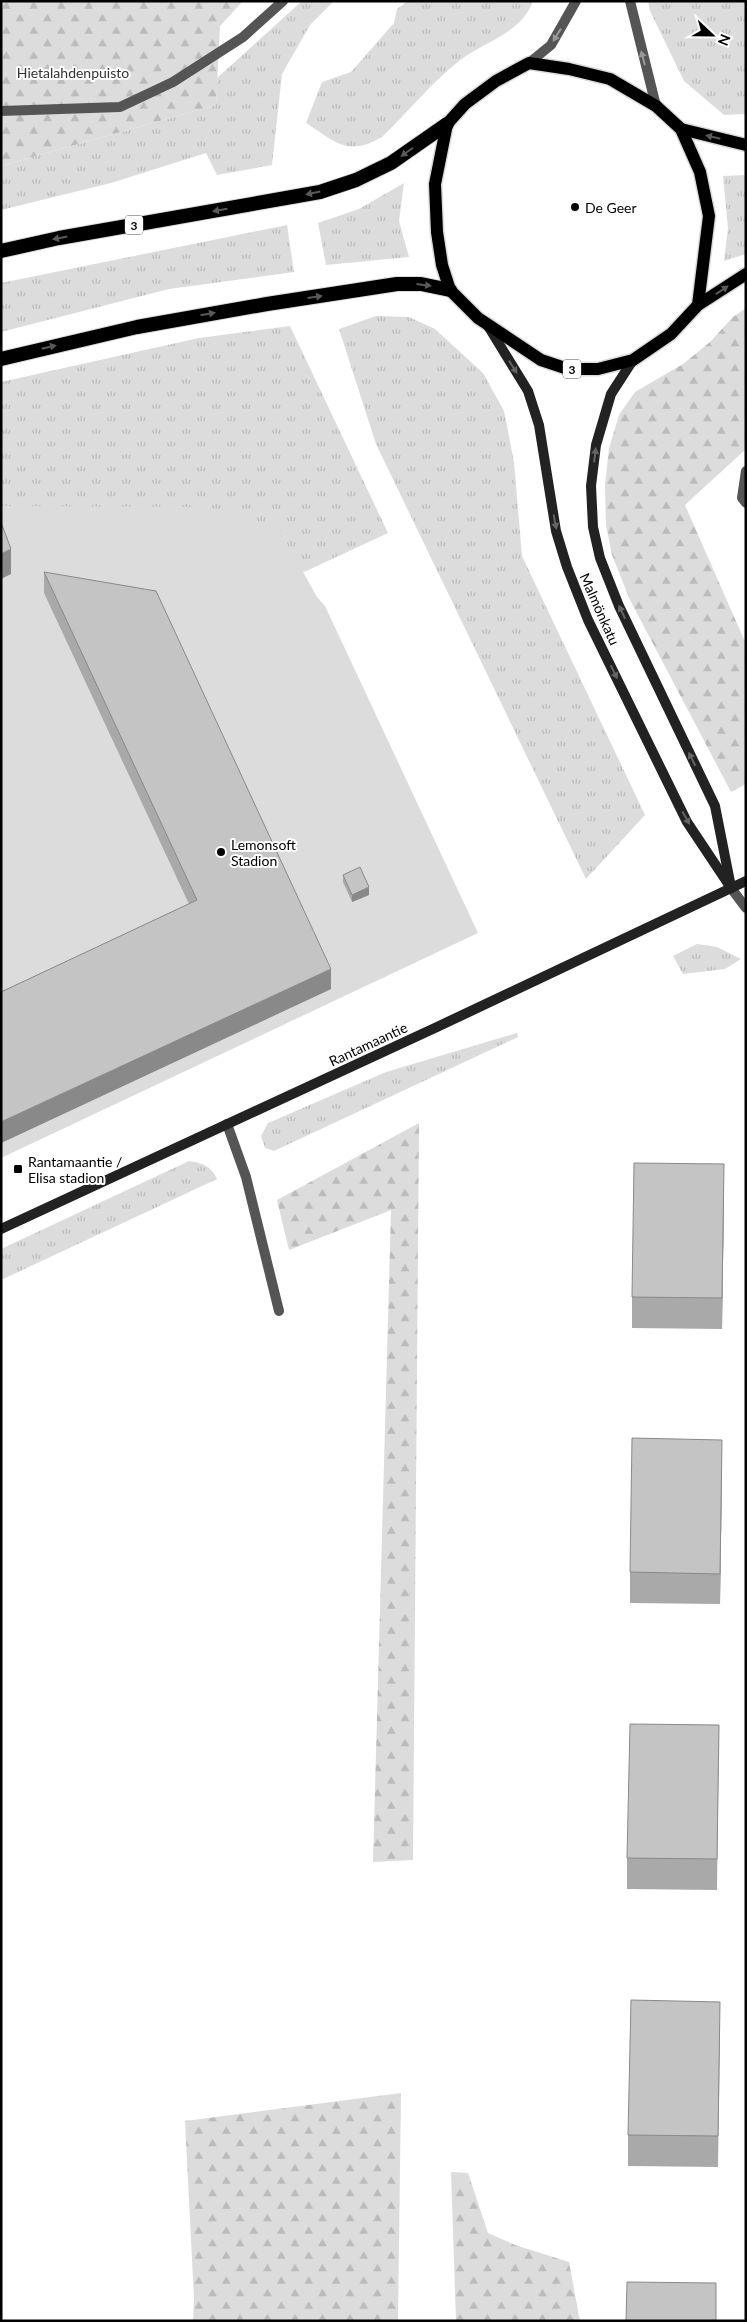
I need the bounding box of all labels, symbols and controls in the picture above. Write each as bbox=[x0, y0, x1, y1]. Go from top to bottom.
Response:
north arrow bbox=[687, 10, 737, 60]
one-way arrow bbox=[552, 29, 561, 42]
text: N bbox=[715, 32, 734, 48]
one-way arrow bbox=[639, 51, 647, 66]
park label: Hietalahdenpuisto bbox=[17, 64, 129, 81]
one-way arrow bbox=[706, 133, 721, 141]
one-way arrow bbox=[400, 147, 414, 157]
one-way arrow bbox=[305, 189, 320, 197]
place label: De Geer bbox=[585, 199, 637, 216]
marker: De Geer bbox=[569, 201, 581, 213]
one-way arrow bbox=[212, 207, 228, 215]
road number: 3 bbox=[125, 216, 143, 234]
one-way arrow bbox=[52, 235, 68, 243]
one-way arrow bbox=[416, 282, 432, 290]
one-way arrow bbox=[715, 285, 728, 295]
one-way arrow bbox=[307, 292, 323, 300]
one-way arrow bbox=[200, 310, 216, 318]
one-way arrow bbox=[41, 343, 56, 351]
road number: 3 bbox=[563, 359, 581, 378]
one-way arrow bbox=[509, 360, 518, 373]
one-way arrow bbox=[591, 447, 599, 463]
one-way arrow bbox=[551, 514, 559, 530]
street label: Malmönkatu bbox=[577, 570, 623, 648]
one-way arrow bbox=[618, 605, 626, 619]
one-way arrow bbox=[610, 665, 618, 679]
one-way arrow bbox=[688, 752, 696, 766]
one-way arrow bbox=[681, 811, 690, 825]
place label: Lemonsoft Stadion bbox=[231, 836, 296, 869]
marker: Lemonsoft Stadion bbox=[215, 846, 227, 858]
street label: Rantamaantie bbox=[326, 1018, 410, 1070]
place label: Rantamaantie / Elisa stadion bbox=[28, 1153, 122, 1186]
marker: Rantamaantie / Elisa stadion bbox=[12, 1163, 24, 1175]

